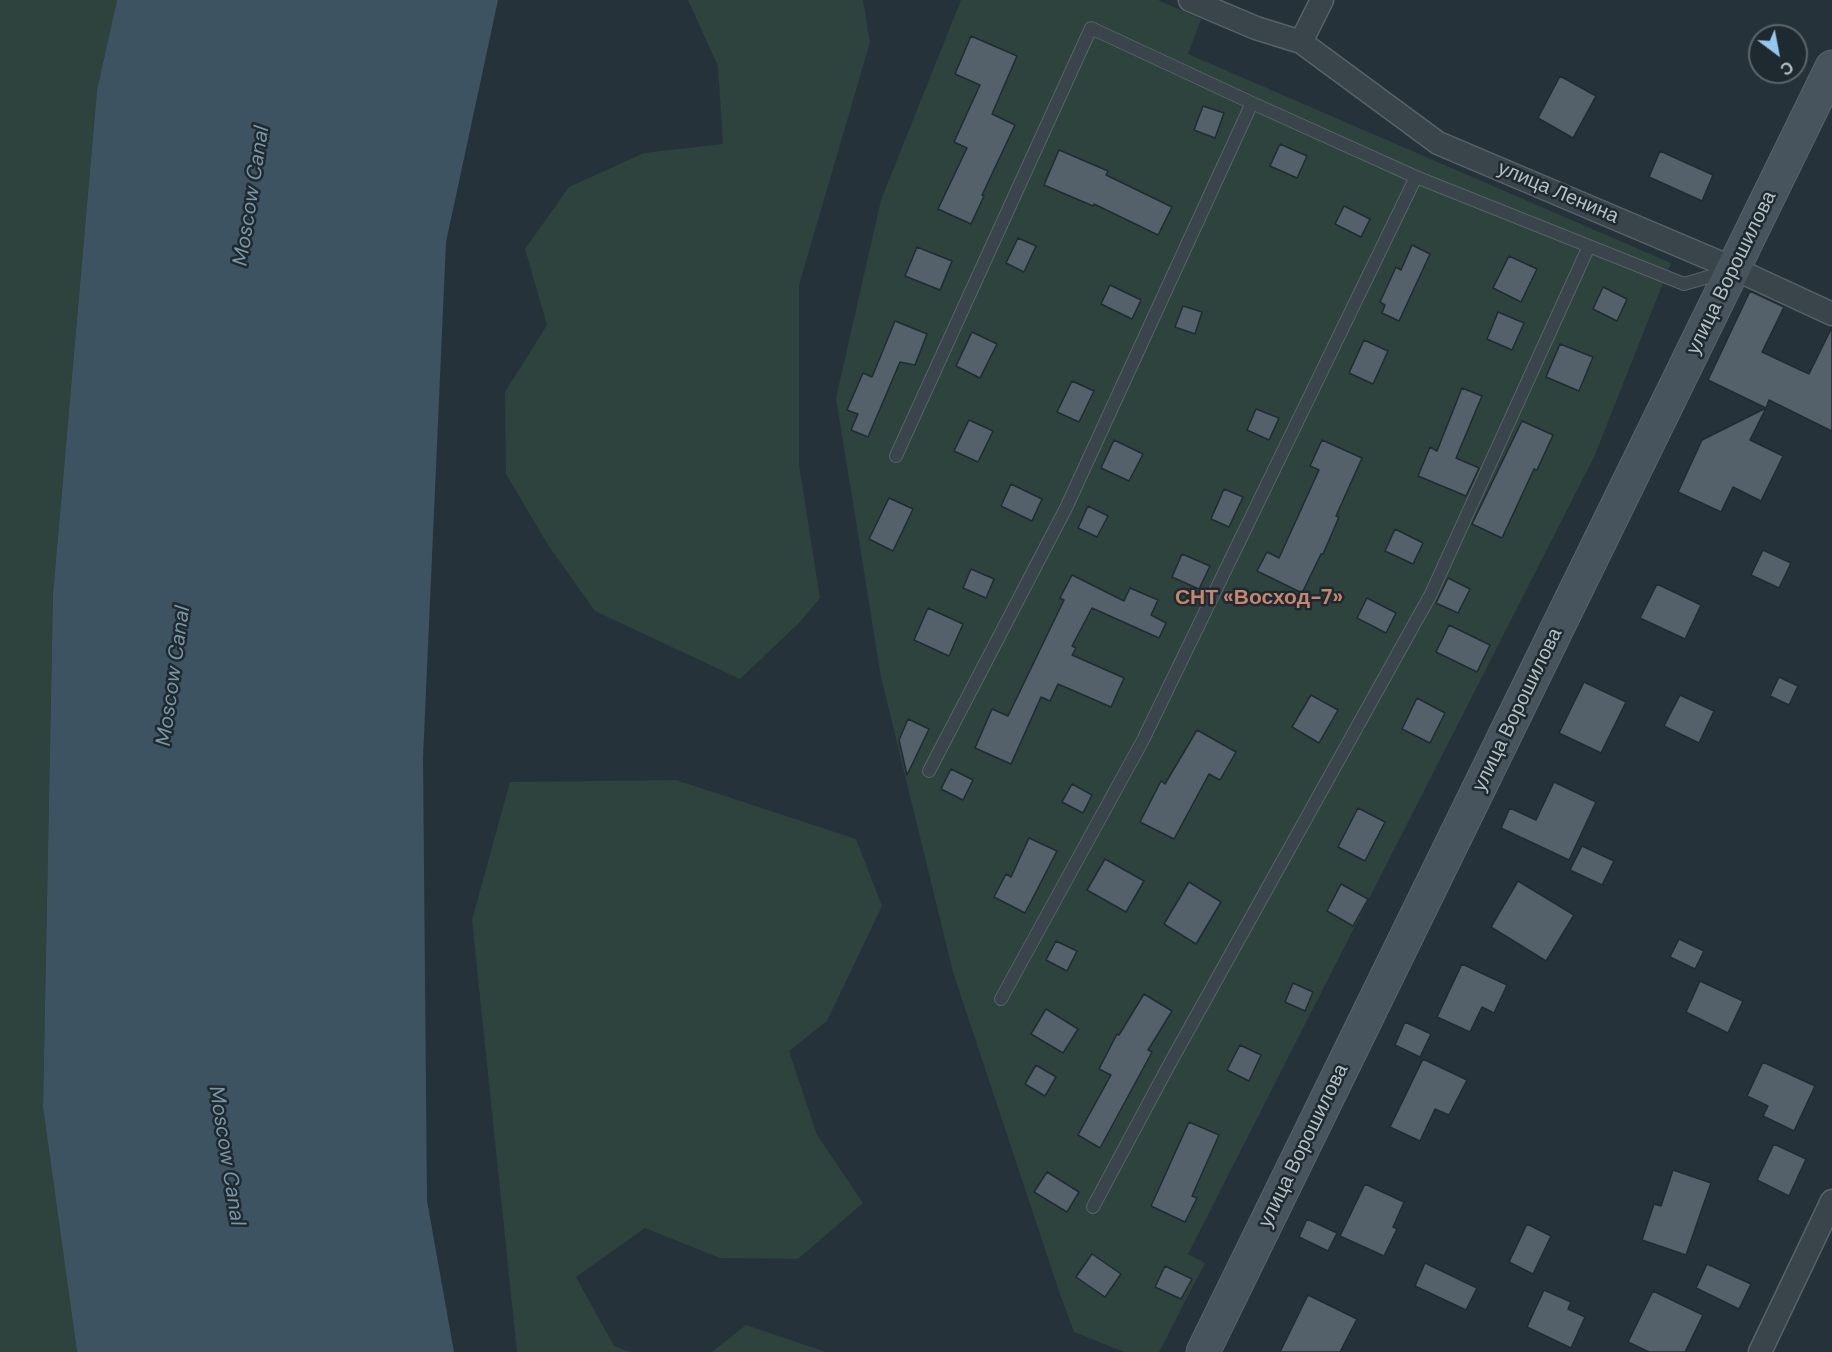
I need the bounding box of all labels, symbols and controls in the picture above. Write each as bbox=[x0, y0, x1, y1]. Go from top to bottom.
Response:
north arrow bbox=[1748, 24, 1808, 84]
text: С bbox=[1776, 56, 1797, 80]
water label: Moscow Canal bbox=[228, 124, 276, 268]
street label: улица Ленина bbox=[1494, 157, 1622, 229]
street label: улица Ворошилова bbox=[1682, 187, 1782, 359]
district label: СНТ «Восход-7» bbox=[1175, 585, 1343, 611]
water label: Moscow Canal bbox=[152, 604, 196, 748]
street label: улица Ворошилова bbox=[1468, 624, 1568, 796]
street label: улица Ворошилова bbox=[1254, 1060, 1354, 1232]
water label: Moscow Canal bbox=[202, 1084, 250, 1228]

